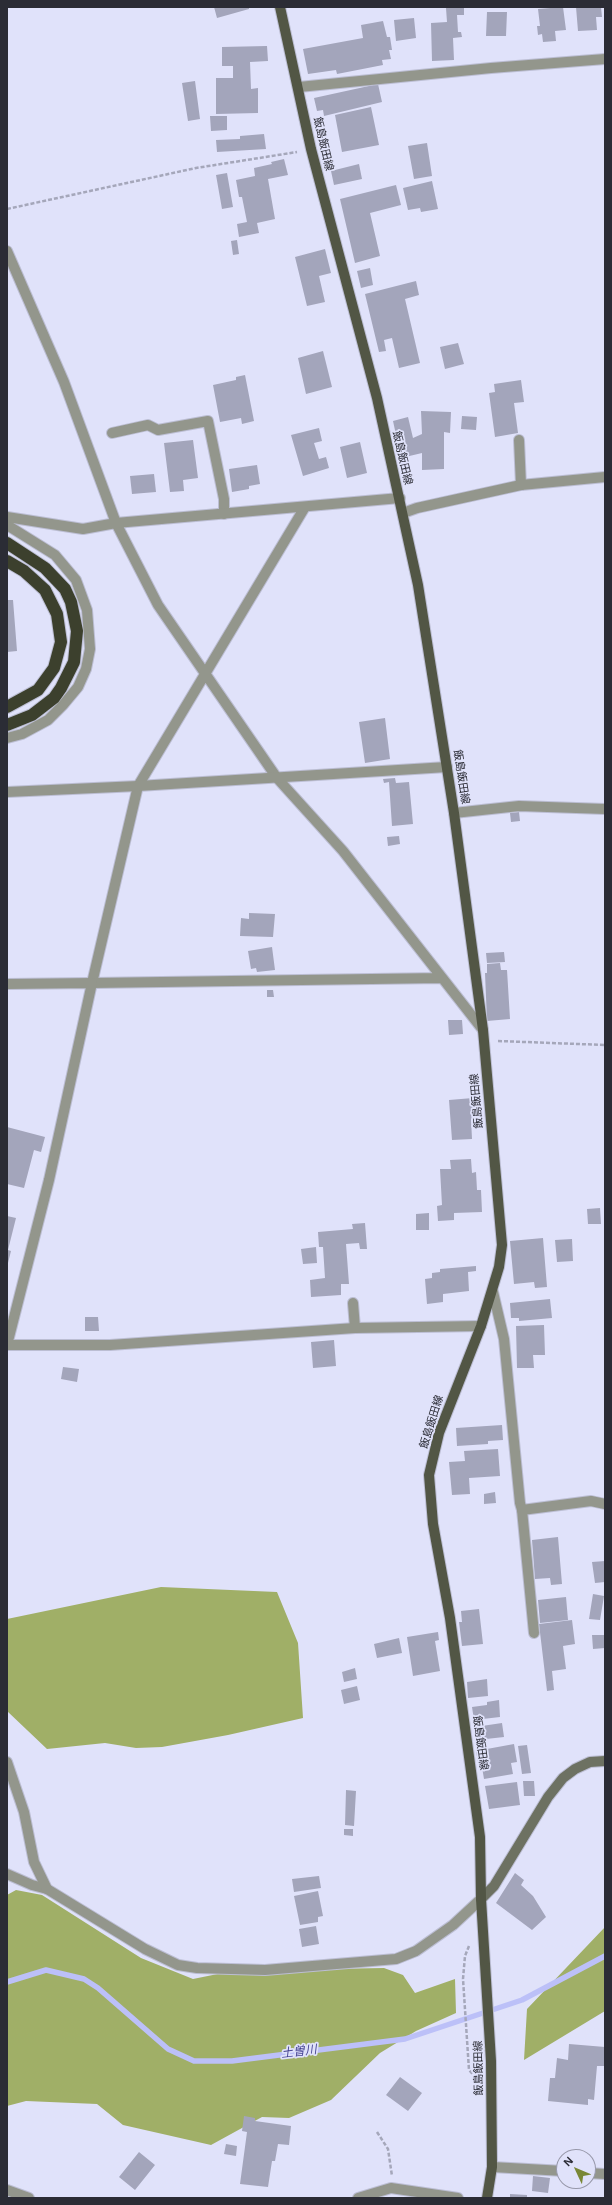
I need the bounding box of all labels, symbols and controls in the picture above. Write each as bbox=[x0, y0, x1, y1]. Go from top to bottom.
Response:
street label: 飯島飯田線 bbox=[310, 116, 336, 172]
street label: 飯島飯田線 bbox=[389, 430, 415, 486]
street label: 飯島飯田線 bbox=[450, 749, 472, 805]
street label: 飯島飯田線 bbox=[468, 1073, 486, 1129]
street label: 飯島飯田線 bbox=[418, 1394, 446, 1450]
street label: 飯島飯田線 bbox=[470, 1715, 490, 1771]
street label: 飯島飯田線 bbox=[472, 2040, 486, 2096]
water label: 土曽川 bbox=[280, 2043, 318, 2061]
north arrow bbox=[556, 2149, 596, 2189]
text: N bbox=[561, 2154, 575, 2168]

